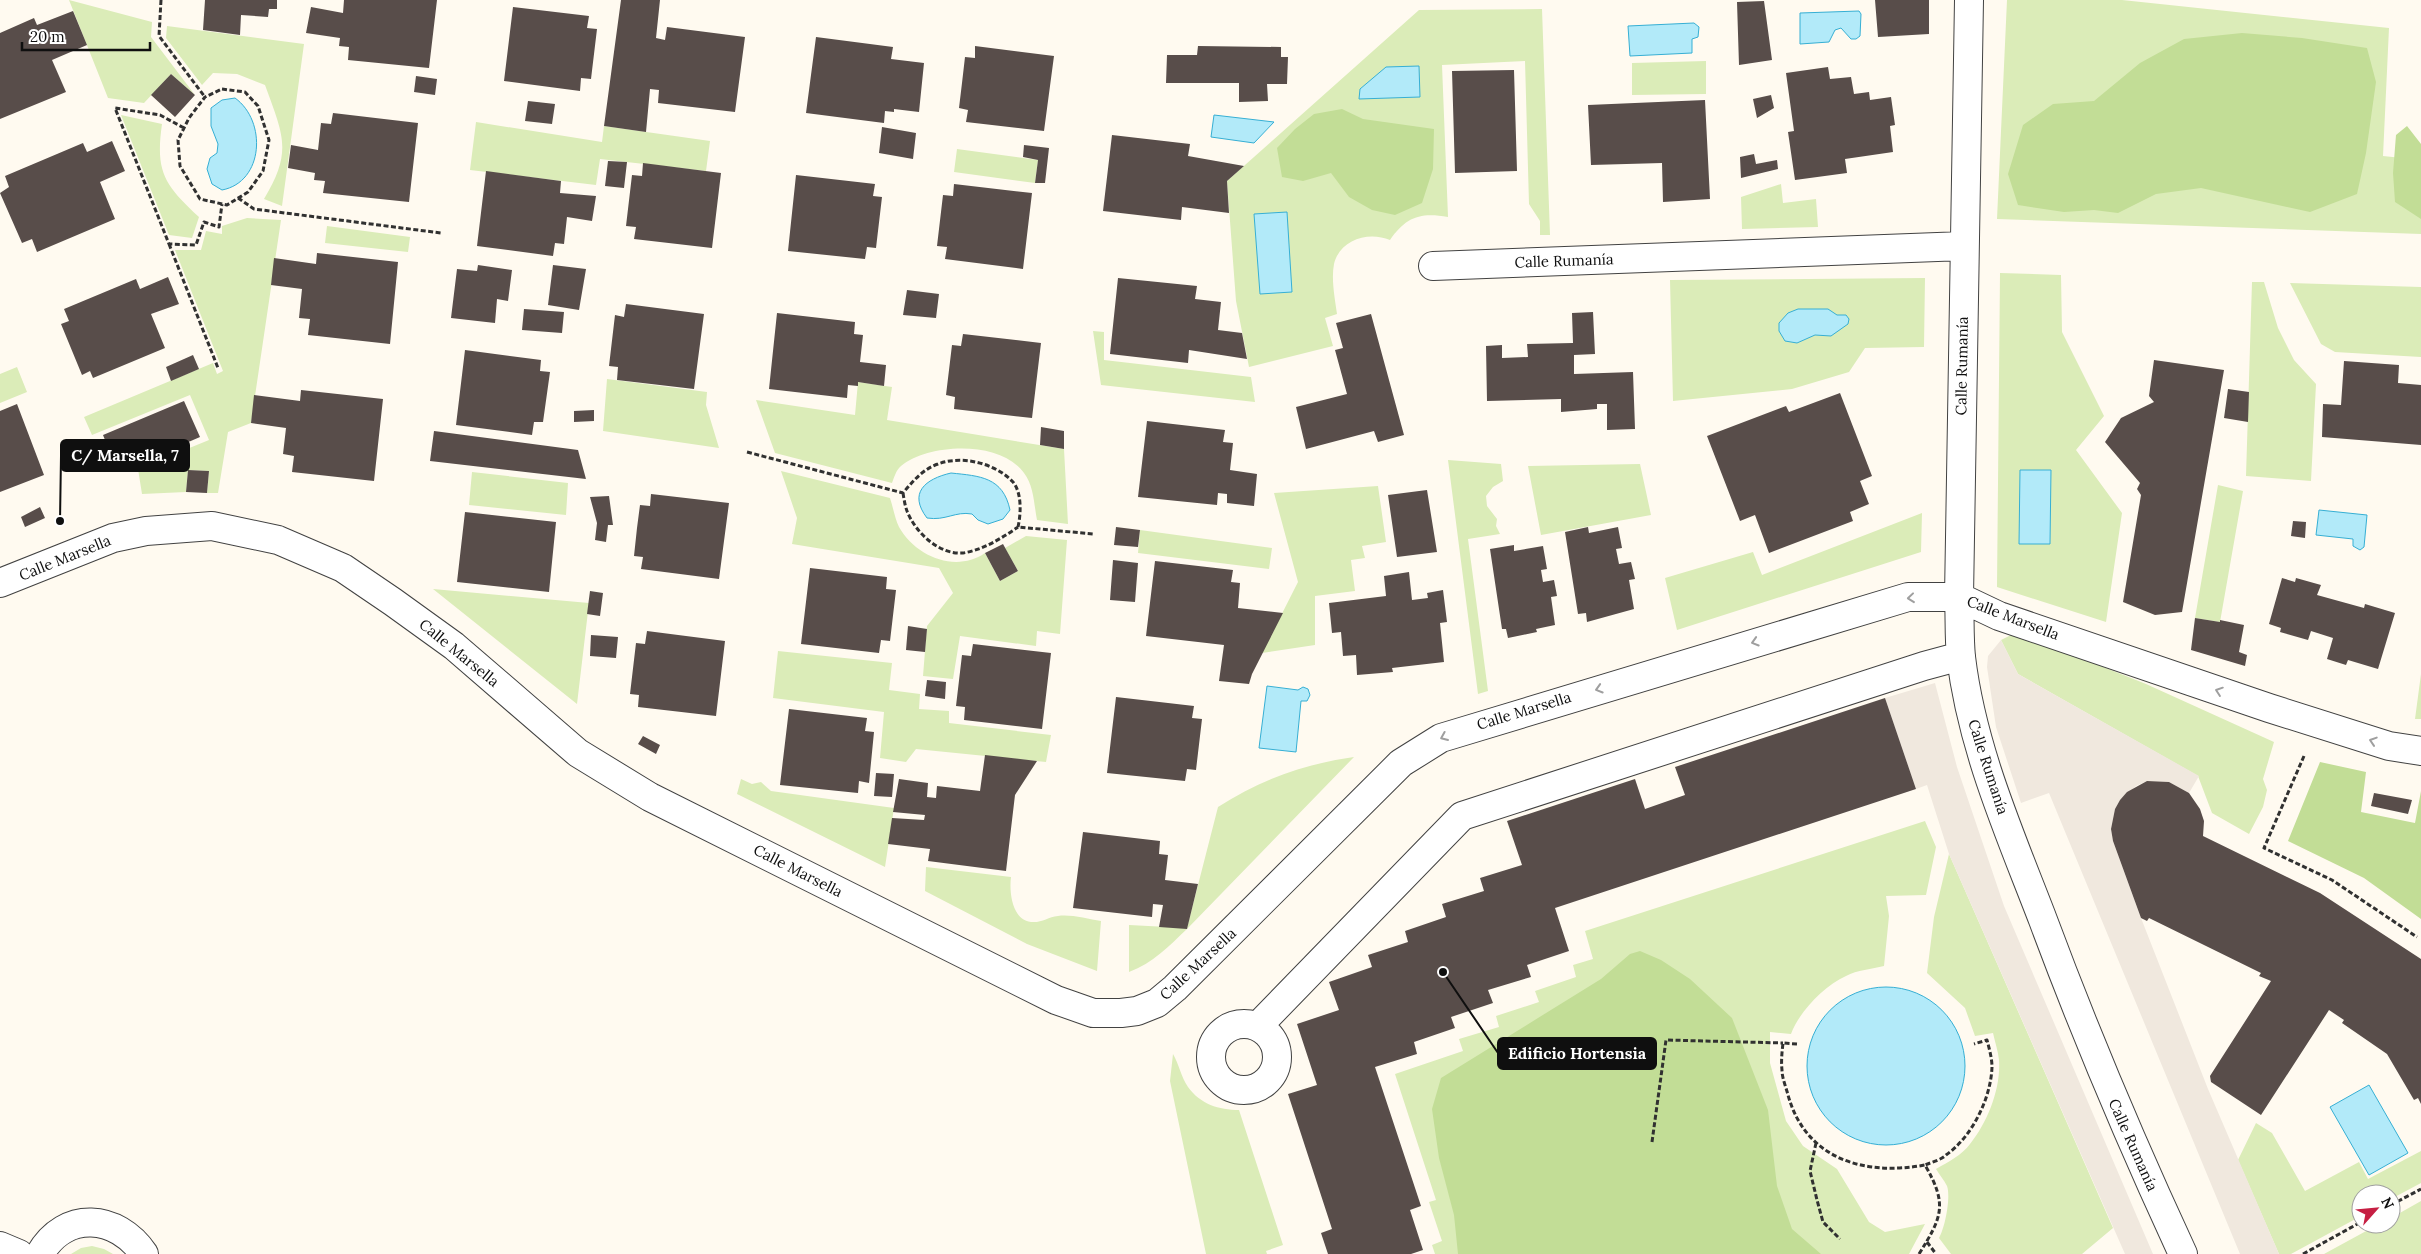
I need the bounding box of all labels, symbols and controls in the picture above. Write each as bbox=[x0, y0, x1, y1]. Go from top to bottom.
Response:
scale bar bbox=[22, 20, 150, 52]
text: 20 m bbox=[30, 27, 65, 46]
street label: Calle Rumanía bbox=[1514, 249, 1614, 272]
street label: Calle Rumanía bbox=[1951, 316, 1972, 416]
callout: C/ Marsella, 7 bbox=[61, 440, 189, 471]
text: C/ Marsella, 7 bbox=[71, 445, 179, 466]
street label: Calle Marsella bbox=[16, 530, 114, 585]
street label: Calle Marsella bbox=[1964, 591, 2062, 644]
one-way arrow bbox=[1906, 592, 1914, 603]
street label: Calle Marsella bbox=[415, 615, 503, 691]
one-way arrow bbox=[1751, 637, 1759, 647]
one-way arrow bbox=[1595, 683, 1604, 693]
street label: Calle Marsella bbox=[1474, 687, 1573, 734]
one-way arrow bbox=[2215, 687, 2224, 697]
street label: Calle Rumanía bbox=[1964, 717, 2013, 817]
one-way arrow bbox=[1440, 731, 1449, 742]
one-way arrow bbox=[2370, 737, 2378, 747]
street label: Calle Marsella bbox=[750, 840, 846, 901]
street label: Calle Marsella bbox=[1156, 923, 1240, 1004]
callout: Edificio Hortensia bbox=[1498, 1038, 1656, 1069]
text: Edificio Hortensia bbox=[1508, 1043, 1647, 1063]
street label: Calle Rumanía bbox=[2105, 1096, 2162, 1194]
north arrow bbox=[2351, 1184, 2401, 1234]
text: N bbox=[2377, 1194, 2398, 1212]

